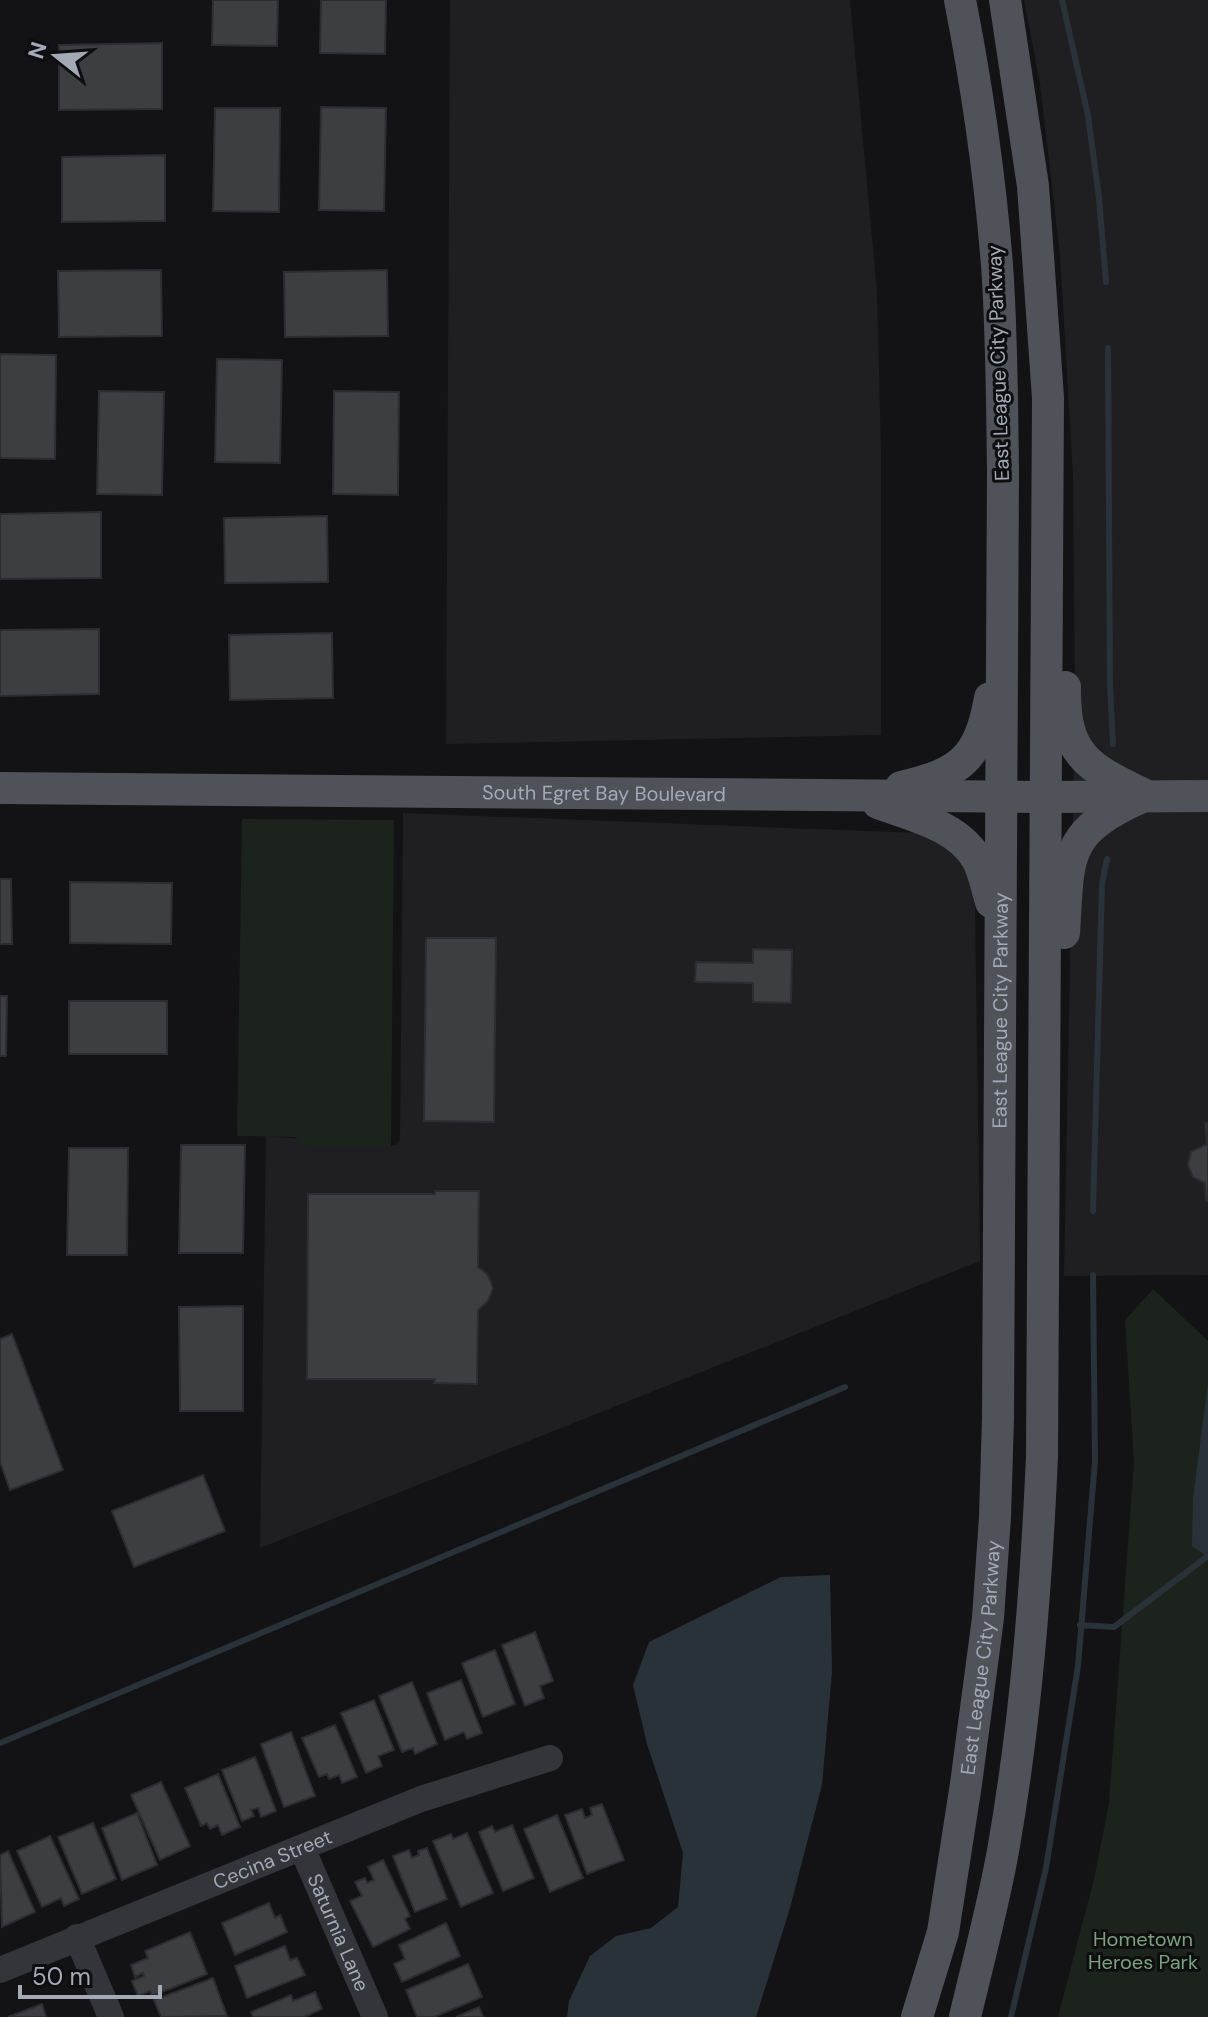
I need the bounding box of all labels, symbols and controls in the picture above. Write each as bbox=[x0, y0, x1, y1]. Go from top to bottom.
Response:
north arrow bbox=[16, 16, 96, 96]
text: N bbox=[21, 38, 54, 62]
street label: East League City Parkway bbox=[981, 245, 1015, 481]
street label: South Egret Bay Boulevard bbox=[482, 779, 726, 807]
street label: East League City Parkway bbox=[987, 892, 1014, 1129]
street label: East League City Parkway bbox=[954, 1539, 1006, 1777]
street label: Cecina Street bbox=[209, 1823, 336, 1895]
street label: Saturnia Lane bbox=[302, 1870, 375, 1995]
park label: Hometown Heroes Park bbox=[1088, 1926, 1198, 1975]
scale bar bbox=[20, 1949, 160, 1999]
text: 50 m bbox=[32, 1961, 91, 1992]

